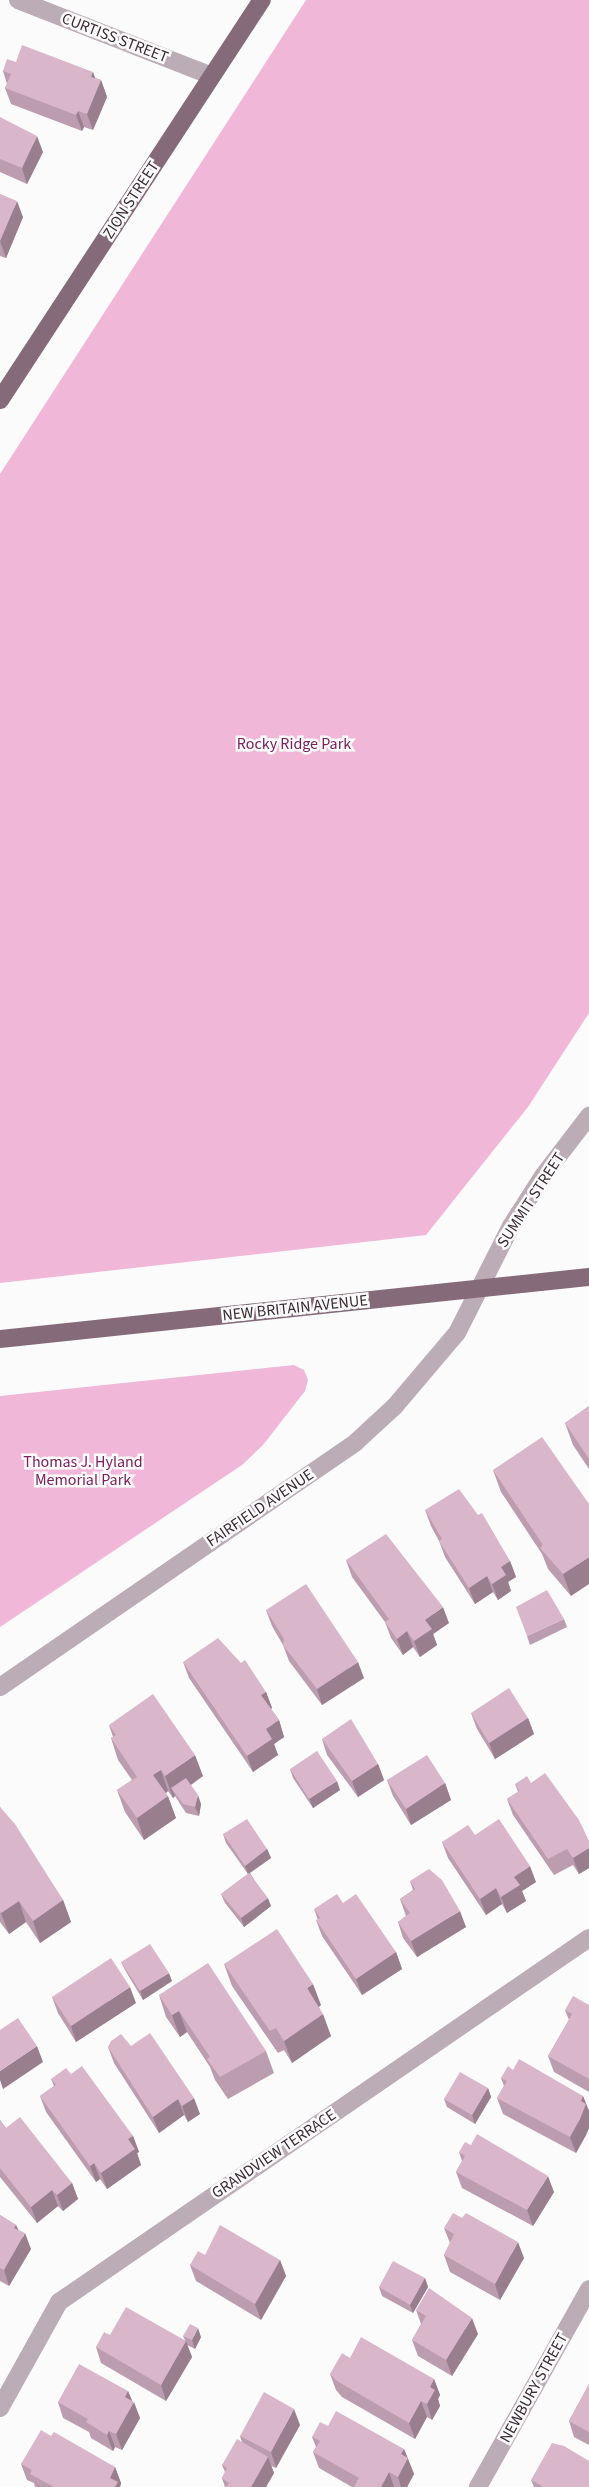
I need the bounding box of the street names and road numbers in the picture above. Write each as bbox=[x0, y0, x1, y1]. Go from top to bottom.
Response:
street label: CURTISS STREET bbox=[59, 9, 171, 67]
street label: ZION STREET bbox=[99, 158, 163, 242]
street label: SUMMIT STREET bbox=[493, 1149, 569, 1251]
street label: NEW BRITAIN AVENUE bbox=[221, 1291, 369, 1325]
street label: FAIRFIELD AVENUE bbox=[203, 1465, 317, 1551]
street label: GRANDVIEW TERRACE bbox=[208, 2105, 340, 2203]
street label: NEWBURY STREET bbox=[496, 2330, 572, 2446]

